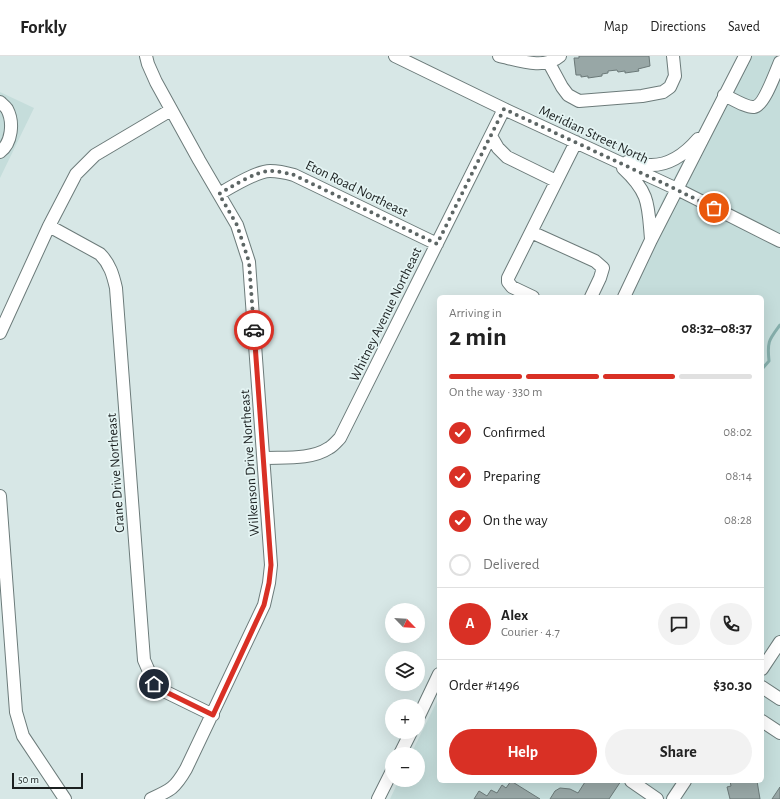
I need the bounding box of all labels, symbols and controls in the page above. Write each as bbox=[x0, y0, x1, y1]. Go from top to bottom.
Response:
text: Forkly bbox=[20, 18, 67, 37]
text: Map bbox=[604, 20, 628, 34]
text: Directions bbox=[650, 20, 706, 34]
text: Saved bbox=[728, 20, 760, 34]
street label: Meridian Street North bbox=[537, 103, 651, 166]
street label: Eton Road Northeast bbox=[303, 158, 410, 220]
pin bbox=[697, 191, 731, 225]
icon: bag bbox=[703, 197, 725, 219]
street label: Whitney Avenue Northeast bbox=[347, 245, 425, 384]
text: Arriving in bbox=[449, 307, 502, 320]
courier bbox=[234, 310, 274, 350]
icon: car bbox=[243, 319, 265, 341]
text: 08:32–08:37 bbox=[681, 321, 752, 336]
text: 2 min bbox=[449, 324, 507, 350]
text: On the way · 330 m bbox=[449, 386, 542, 399]
street label: Wilkenson Drive Northeast bbox=[238, 389, 262, 537]
street label: Crane Drive Northeast bbox=[105, 412, 127, 533]
icon: check bbox=[449, 422, 471, 444]
text: Confirmed bbox=[483, 425, 545, 440]
text: 08:02 bbox=[723, 426, 752, 439]
icon: check bbox=[449, 466, 471, 488]
text: Preparing bbox=[483, 469, 540, 484]
text: 08:14 bbox=[725, 470, 752, 483]
icon: check bbox=[449, 510, 471, 532]
text: On the way bbox=[483, 513, 548, 528]
text: 08:28 bbox=[724, 514, 752, 527]
text: Delivered bbox=[483, 557, 540, 572]
north arrow bbox=[385, 603, 425, 643]
map controls bbox=[385, 603, 425, 787]
button: chat bbox=[658, 603, 700, 645]
button: phone bbox=[710, 603, 752, 645]
text: Alex bbox=[501, 608, 528, 623]
text: A bbox=[465, 616, 475, 631]
text: Courier · 4.7 bbox=[501, 626, 560, 639]
button: layers bbox=[385, 651, 425, 691]
pin bbox=[137, 667, 171, 701]
icon: home bbox=[143, 673, 165, 695]
text: Order #1496 bbox=[449, 678, 520, 693]
text: $30.30 bbox=[713, 678, 752, 693]
button: + bbox=[385, 699, 425, 739]
button: Help bbox=[449, 729, 597, 775]
button: Share bbox=[605, 729, 752, 775]
button: − bbox=[385, 747, 425, 787]
scale bar bbox=[12, 771, 83, 790]
text: 50 m bbox=[18, 774, 39, 785]

